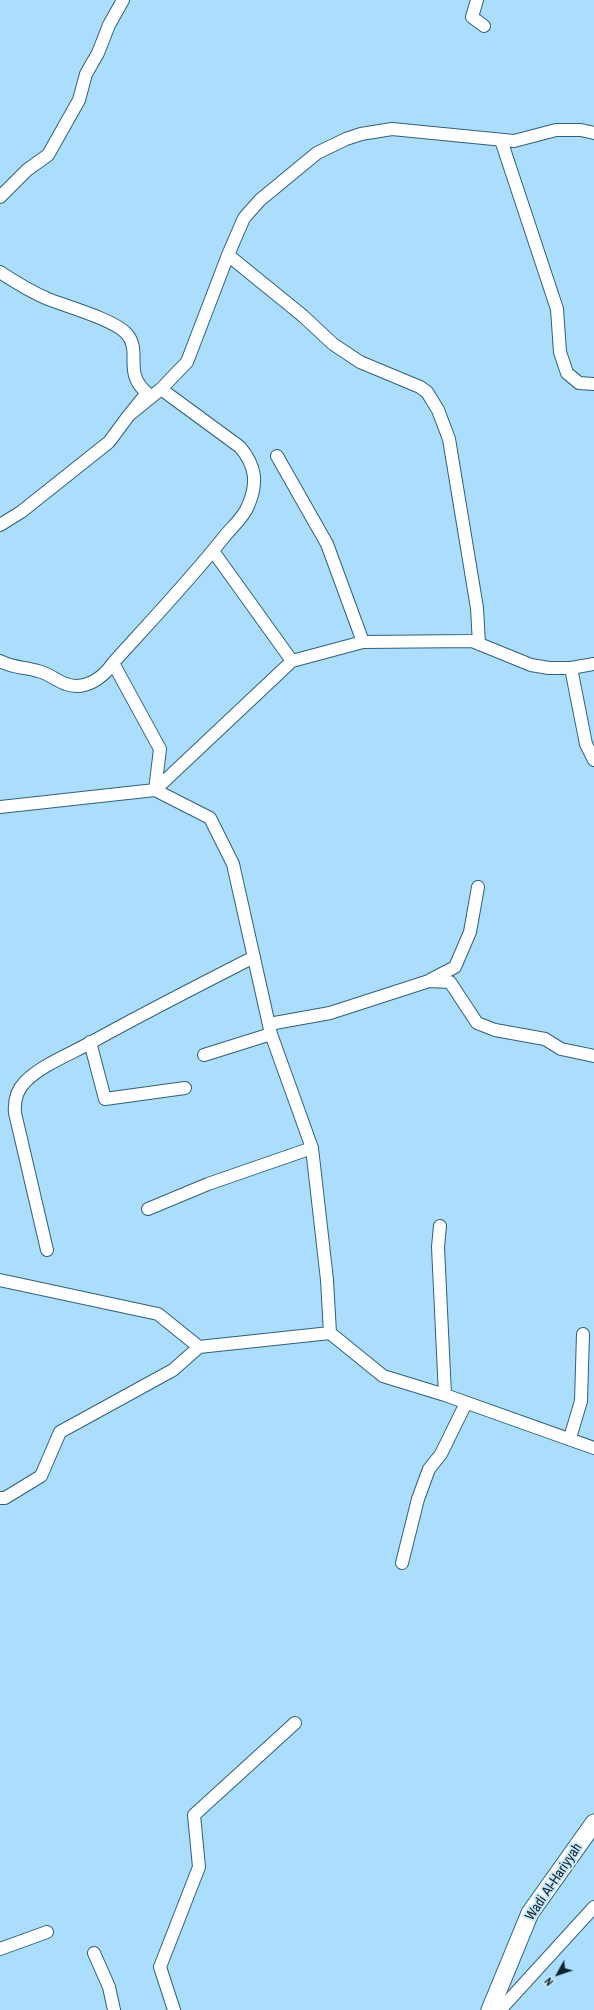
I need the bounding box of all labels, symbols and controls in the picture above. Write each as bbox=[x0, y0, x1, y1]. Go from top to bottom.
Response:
street label: Wadi Al-Hariyyah bbox=[522, 1840, 586, 1924]
north arrow bbox=[538, 1954, 578, 1994]
text: N bbox=[541, 1975, 556, 1989]

